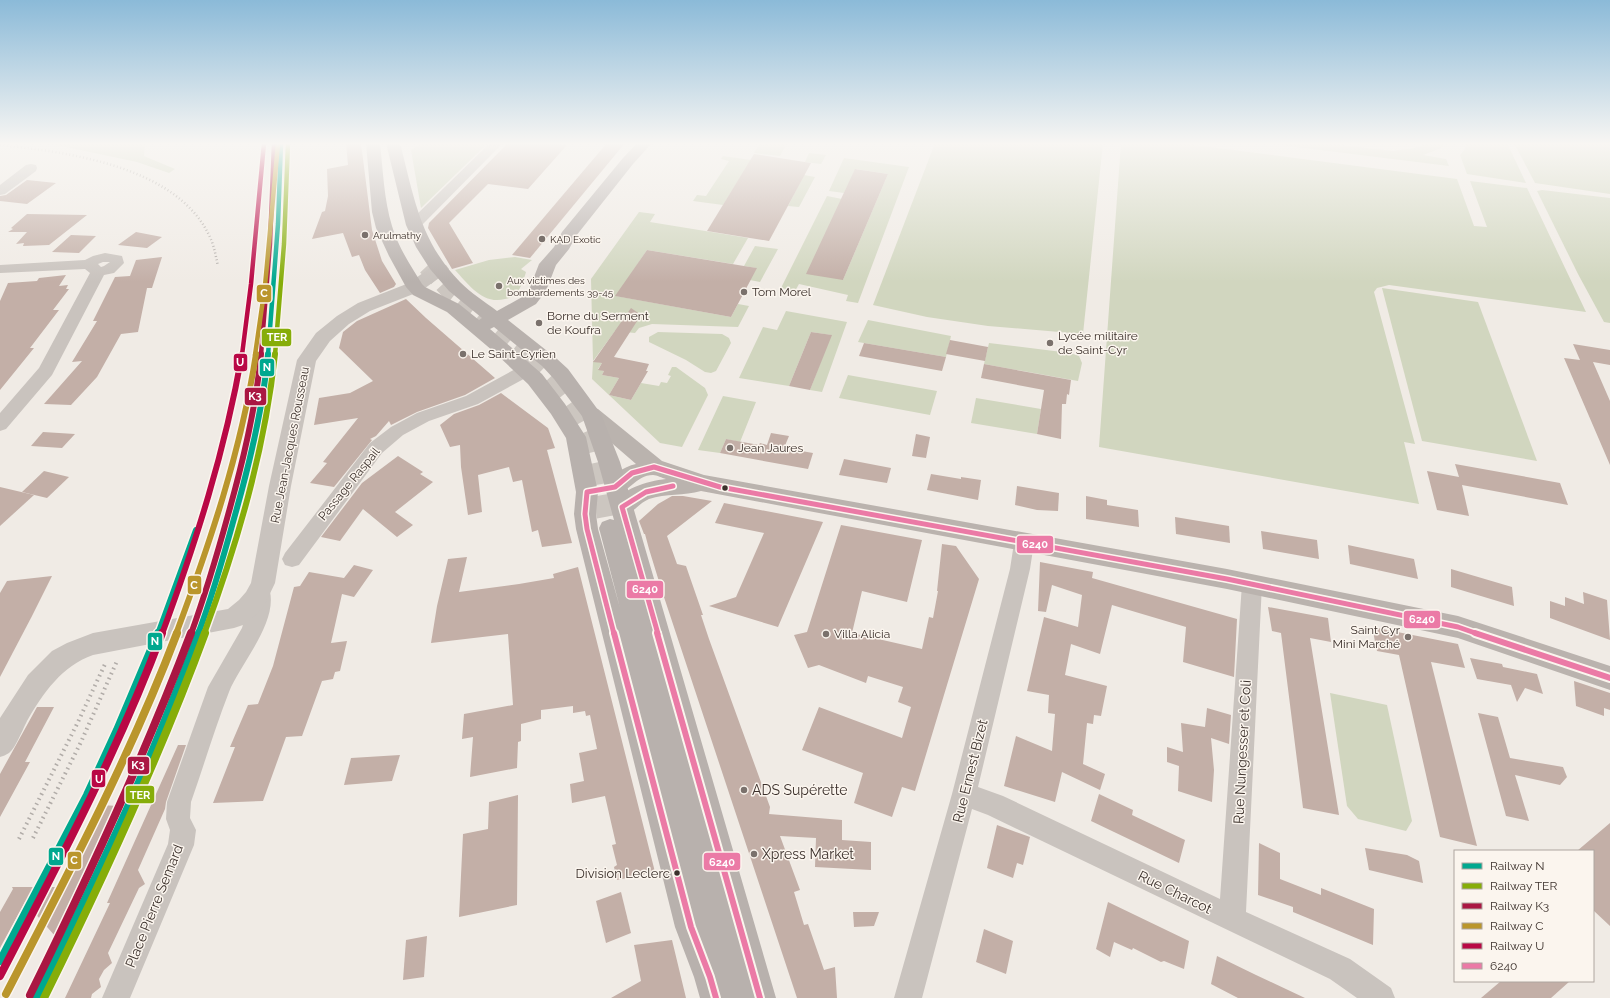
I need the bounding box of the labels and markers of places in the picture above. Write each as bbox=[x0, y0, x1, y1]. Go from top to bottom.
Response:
marker: Arulmathy bbox=[360, 230, 370, 240]
place label: Arulmathy bbox=[373, 230, 422, 241]
marker: KAD Exotic bbox=[537, 234, 547, 244]
place label: KAD Exotic bbox=[550, 234, 601, 245]
place label: Aux victimes des bombardements 39-45 bbox=[507, 275, 614, 298]
marker: Aux victimes des bombardements 39-45 bbox=[494, 281, 504, 291]
place label: Tom Morel bbox=[752, 285, 812, 299]
marker: Tom Morel bbox=[739, 287, 749, 297]
place label: Borne du Serment de Koufra bbox=[547, 309, 649, 337]
marker: Borne du Serment de Koufra bbox=[534, 318, 544, 328]
place label: Lycée militaire de Saint-Cyr bbox=[1058, 329, 1138, 357]
marker: Lycée militaire de Saint-Cyr bbox=[1045, 338, 1055, 348]
place label: Le Saint-Cyrien bbox=[471, 347, 556, 361]
marker: Le Saint-Cyrien bbox=[458, 349, 468, 359]
place label: Jean Jaures bbox=[738, 441, 803, 455]
marker: Jean Jaures bbox=[725, 443, 735, 453]
unlabelled marker bbox=[720, 483, 730, 493]
place label: Saint Cyr Mini Marché bbox=[1333, 623, 1401, 651]
place label: Villa Alicia bbox=[834, 627, 890, 641]
marker: Villa Alicia bbox=[821, 629, 831, 639]
marker: Saint Cyr Mini Marché bbox=[1403, 632, 1413, 642]
place label: ADS Supérette bbox=[752, 782, 848, 798]
marker: ADS Supérette bbox=[739, 785, 749, 795]
place label: Xpress Market bbox=[762, 846, 854, 862]
marker: Xpress Market bbox=[749, 849, 759, 859]
place label: Division Leclerc bbox=[576, 866, 670, 881]
marker: Division Leclerc bbox=[672, 868, 682, 878]

